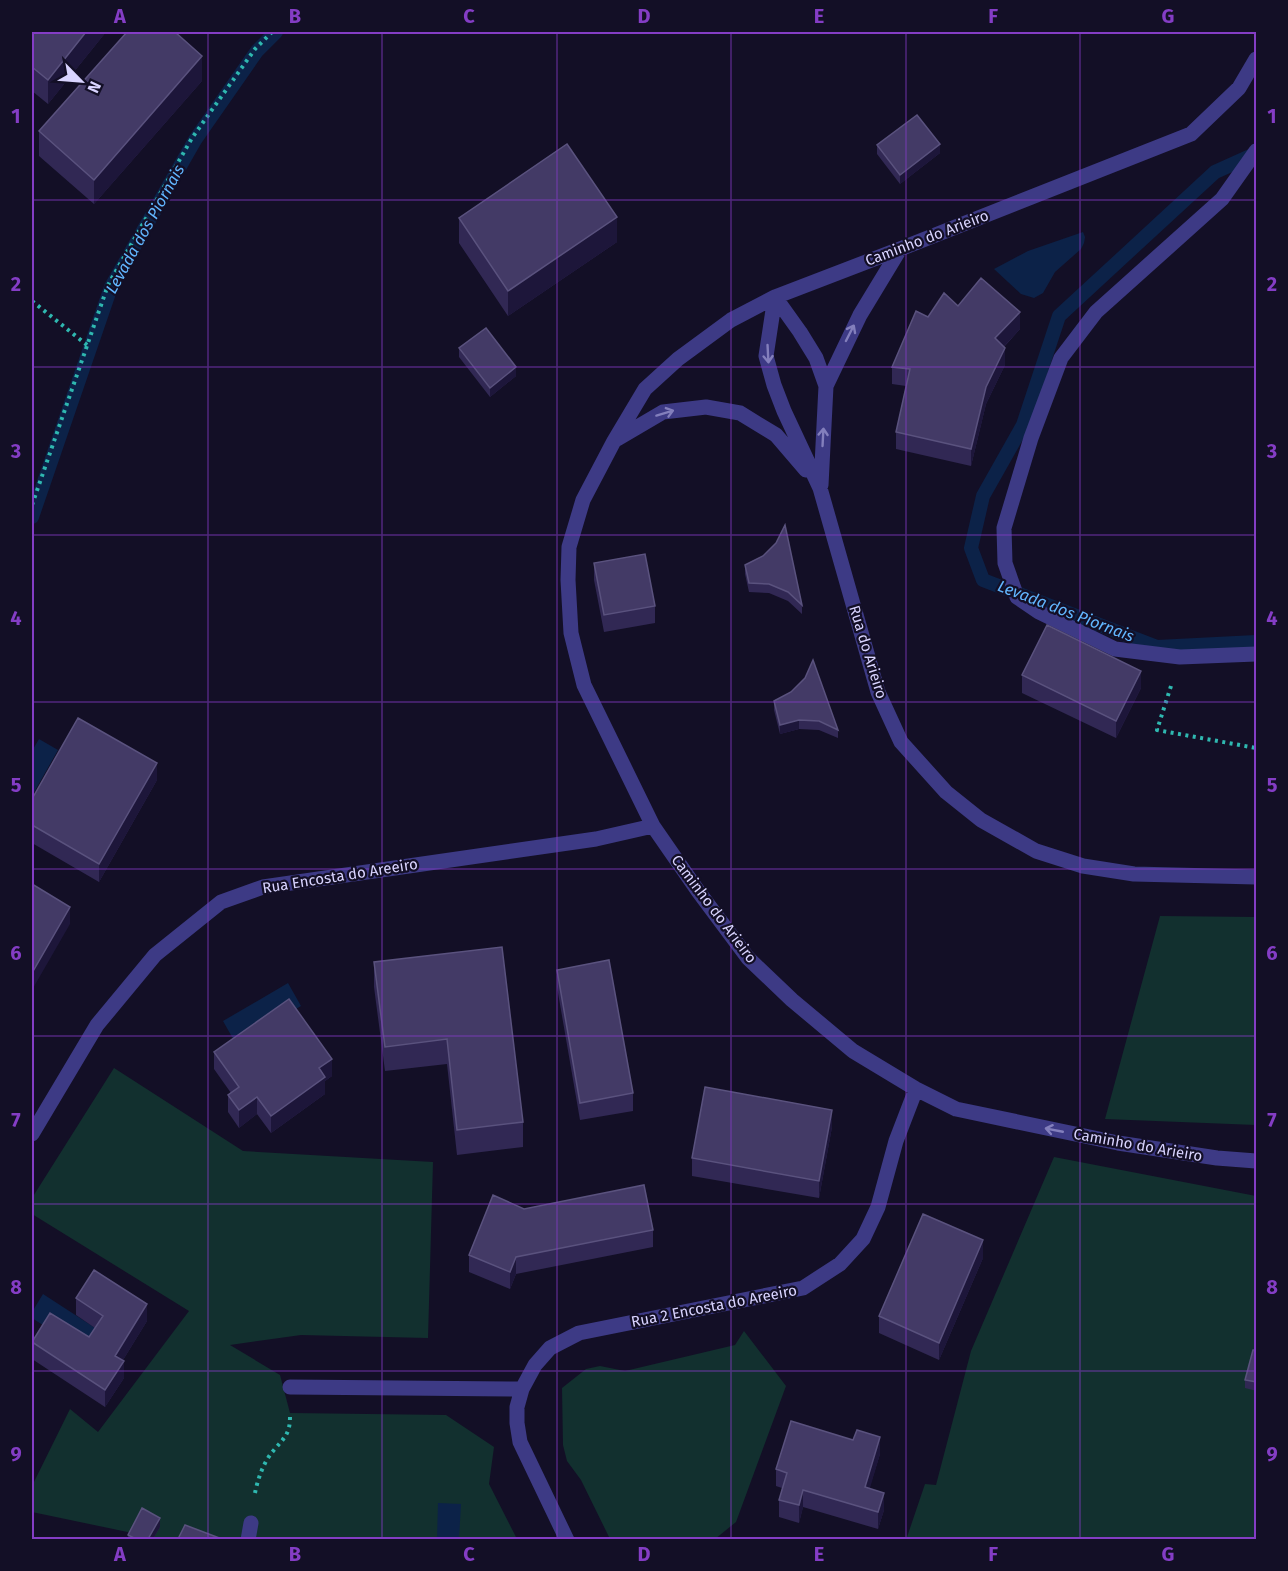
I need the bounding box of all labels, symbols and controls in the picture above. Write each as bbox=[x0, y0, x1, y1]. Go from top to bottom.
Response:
text: A bbox=[113, 4, 127, 28]
text: B bbox=[289, 4, 301, 28]
text: C bbox=[463, 4, 475, 28]
text: D bbox=[637, 4, 651, 28]
text: E bbox=[814, 4, 824, 28]
text: F bbox=[988, 4, 998, 28]
text: G bbox=[1162, 4, 1174, 28]
north arrow bbox=[51, 51, 111, 111]
text: N bbox=[83, 78, 105, 96]
text: 1 bbox=[11, 104, 21, 128]
text: 1 bbox=[1267, 104, 1277, 128]
water label: Levada dos Piornais bbox=[102, 161, 188, 297]
street label: Caminho do Arieiro bbox=[863, 206, 991, 270]
text: 2 bbox=[11, 272, 21, 296]
text: 2 bbox=[1267, 272, 1277, 296]
one-way arrow bbox=[845, 325, 857, 343]
one-way arrow bbox=[762, 344, 773, 364]
one-way arrow bbox=[655, 407, 674, 418]
one-way arrow bbox=[818, 428, 829, 448]
text: 3 bbox=[10, 439, 21, 463]
text: 3 bbox=[1266, 439, 1277, 463]
water label: Levada dos Piornais bbox=[995, 576, 1137, 646]
street label: Rua do Arieiro bbox=[845, 603, 891, 701]
text: 4 bbox=[10, 606, 22, 630]
text: 4 bbox=[1266, 606, 1278, 630]
text: 5 bbox=[11, 773, 22, 797]
text: 5 bbox=[1267, 773, 1278, 797]
street label: Caminho do Arieiro bbox=[668, 851, 760, 967]
street label: Rua Encosta do Areeiro bbox=[261, 855, 419, 897]
text: 6 bbox=[10, 941, 22, 965]
text: 6 bbox=[1266, 941, 1278, 965]
text: 7 bbox=[11, 1108, 21, 1132]
text: 7 bbox=[1267, 1108, 1277, 1132]
one-way arrow bbox=[1044, 1124, 1064, 1135]
street label: Caminho do Arieiro bbox=[1072, 1125, 1204, 1165]
text: 8 bbox=[10, 1275, 22, 1299]
text: 8 bbox=[1266, 1275, 1278, 1299]
street label: Rua 2 Encosta do Areeiro bbox=[630, 1281, 798, 1331]
text: 9 bbox=[10, 1442, 22, 1466]
text: 9 bbox=[1266, 1442, 1278, 1466]
text: A bbox=[113, 1542, 127, 1566]
text: B bbox=[289, 1542, 301, 1566]
text: C bbox=[463, 1542, 475, 1566]
text: D bbox=[637, 1542, 651, 1566]
text: E bbox=[814, 1542, 824, 1566]
text: F bbox=[988, 1542, 998, 1566]
text: G bbox=[1162, 1542, 1174, 1566]

